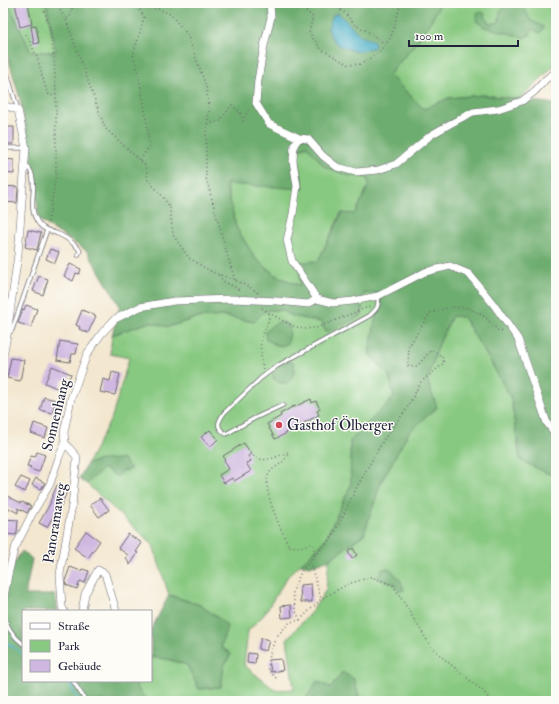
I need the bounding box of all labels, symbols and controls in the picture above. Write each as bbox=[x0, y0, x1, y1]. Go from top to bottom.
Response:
scale bar bbox=[409, 22, 518, 48]
text: 100 m bbox=[415, 29, 444, 44]
street label: Sonnenhang bbox=[38, 376, 74, 453]
place label: Gasthof Ölberger bbox=[287, 415, 394, 435]
marker: Gasthof Ölberger bbox=[274, 420, 284, 430]
street label: Panoramaweg bbox=[39, 481, 71, 565]
legend bbox=[22, 610, 152, 682]
text: Straße bbox=[58, 619, 89, 634]
text: Park bbox=[58, 639, 80, 654]
text: Gebäude bbox=[58, 659, 101, 674]

